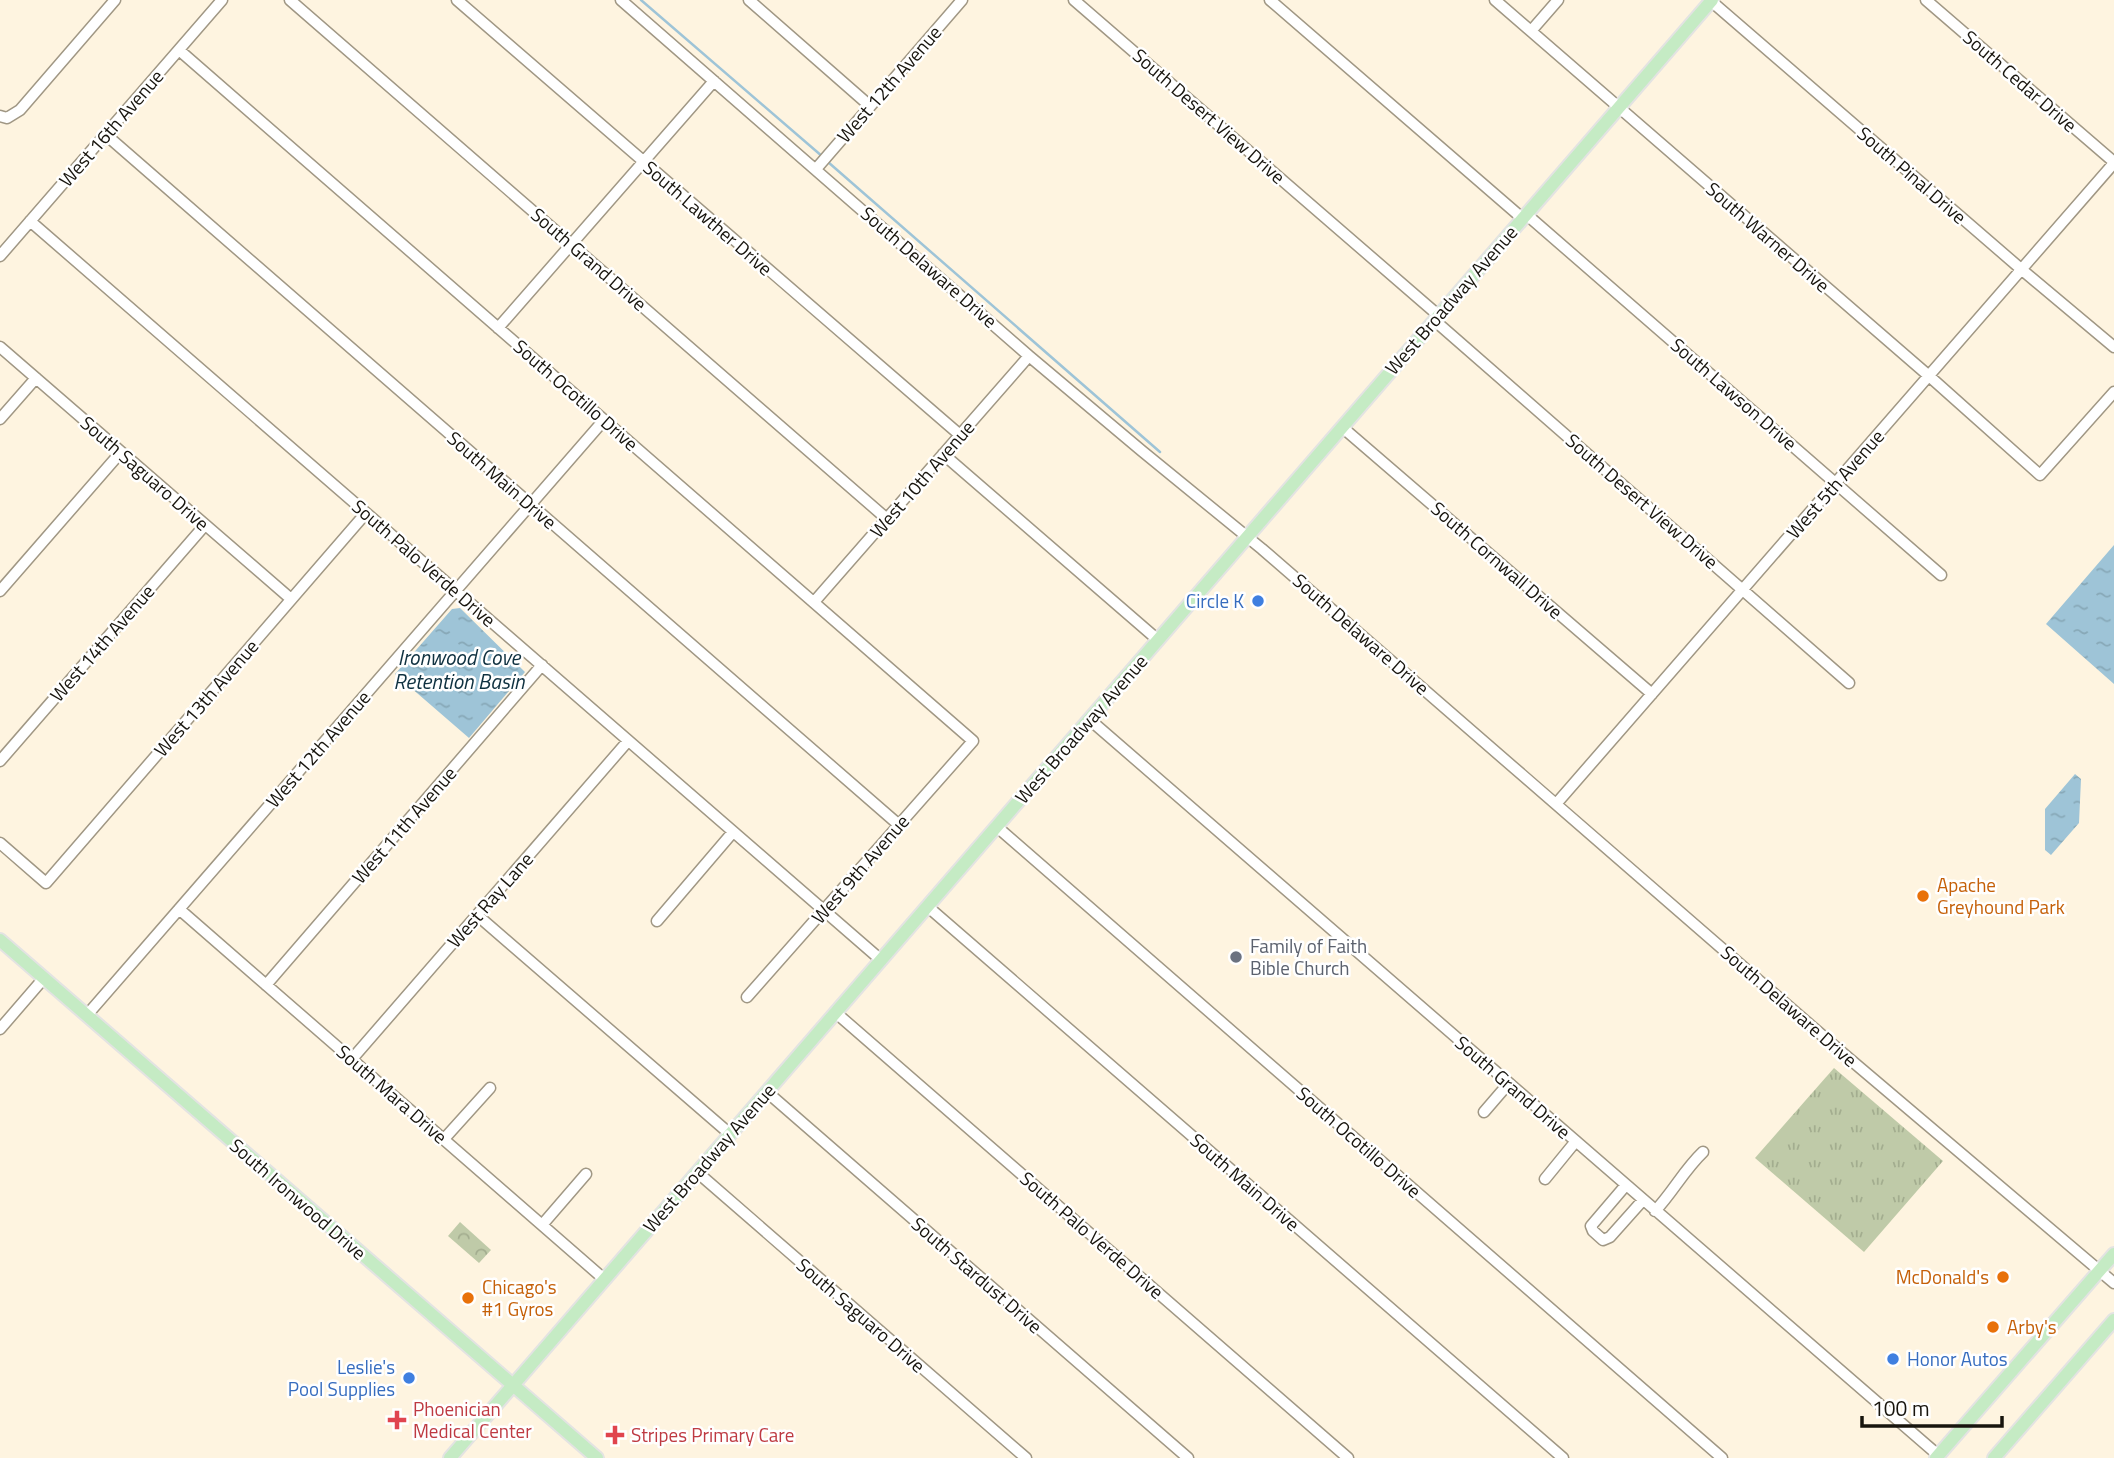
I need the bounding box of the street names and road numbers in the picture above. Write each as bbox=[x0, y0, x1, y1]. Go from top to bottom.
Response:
street label: West 12th Avenue bbox=[829, 18, 948, 149]
street label: South Cedar Drive bbox=[1957, 23, 2084, 139]
street label: South Desert View Drive bbox=[1127, 41, 1292, 190]
street label: West 16th Avenue bbox=[51, 62, 170, 193]
street label: South Pinal Drive bbox=[1851, 119, 1973, 230]
street label: South Lawther Drive bbox=[637, 153, 779, 282]
street label: South Warner Drive bbox=[1700, 174, 1837, 299]
street label: South Delaware Drive bbox=[855, 199, 1004, 334]
street label: South Grand Drive bbox=[525, 200, 654, 317]
street label: West Broadway Avenue bbox=[1377, 218, 1524, 381]
street label: South Lawson Drive bbox=[1665, 330, 1804, 457]
street label: South Ocotillo Drive bbox=[507, 332, 645, 457]
street label: South Saguaro Drive bbox=[74, 408, 216, 537]
street label: West 10th Avenue bbox=[862, 413, 981, 544]
street label: West 5th Avenue bbox=[1779, 423, 1890, 545]
street label: South Main Drive bbox=[441, 424, 564, 536]
street label: South Desert View Drive bbox=[1560, 426, 1725, 575]
street label: South Palo Verde Drive bbox=[346, 492, 503, 633]
street label: South Cornwall Drive bbox=[1425, 494, 1570, 625]
street label: South Delaware Drive bbox=[1287, 566, 1436, 701]
street label: West 14th Avenue bbox=[42, 577, 161, 708]
street label: West 13th Avenue bbox=[146, 632, 265, 763]
street label: West Broadway Avenue bbox=[1007, 647, 1154, 810]
street label: West 12th Avenue bbox=[258, 683, 377, 814]
street label: West 11th Avenue bbox=[344, 759, 463, 890]
street label: West 9th Avenue bbox=[804, 808, 915, 930]
street label: West Ray Lane bbox=[440, 845, 539, 954]
street label: South Delaware Drive bbox=[1715, 938, 1864, 1073]
street label: South Grand Drive bbox=[1449, 1028, 1578, 1145]
street label: South Mara Drive bbox=[330, 1037, 454, 1150]
street label: West Broadway Avenue bbox=[635, 1076, 782, 1239]
street label: South Ocotillo Drive bbox=[1290, 1079, 1428, 1204]
street label: South Main Drive bbox=[1184, 1126, 1307, 1238]
street label: South Ironwood Drive bbox=[224, 1131, 373, 1266]
street label: South Palo Verde Drive bbox=[1014, 1164, 1171, 1305]
street label: South Stardust Drive bbox=[905, 1209, 1049, 1340]
street label: South Saguaro Drive bbox=[790, 1250, 932, 1379]

